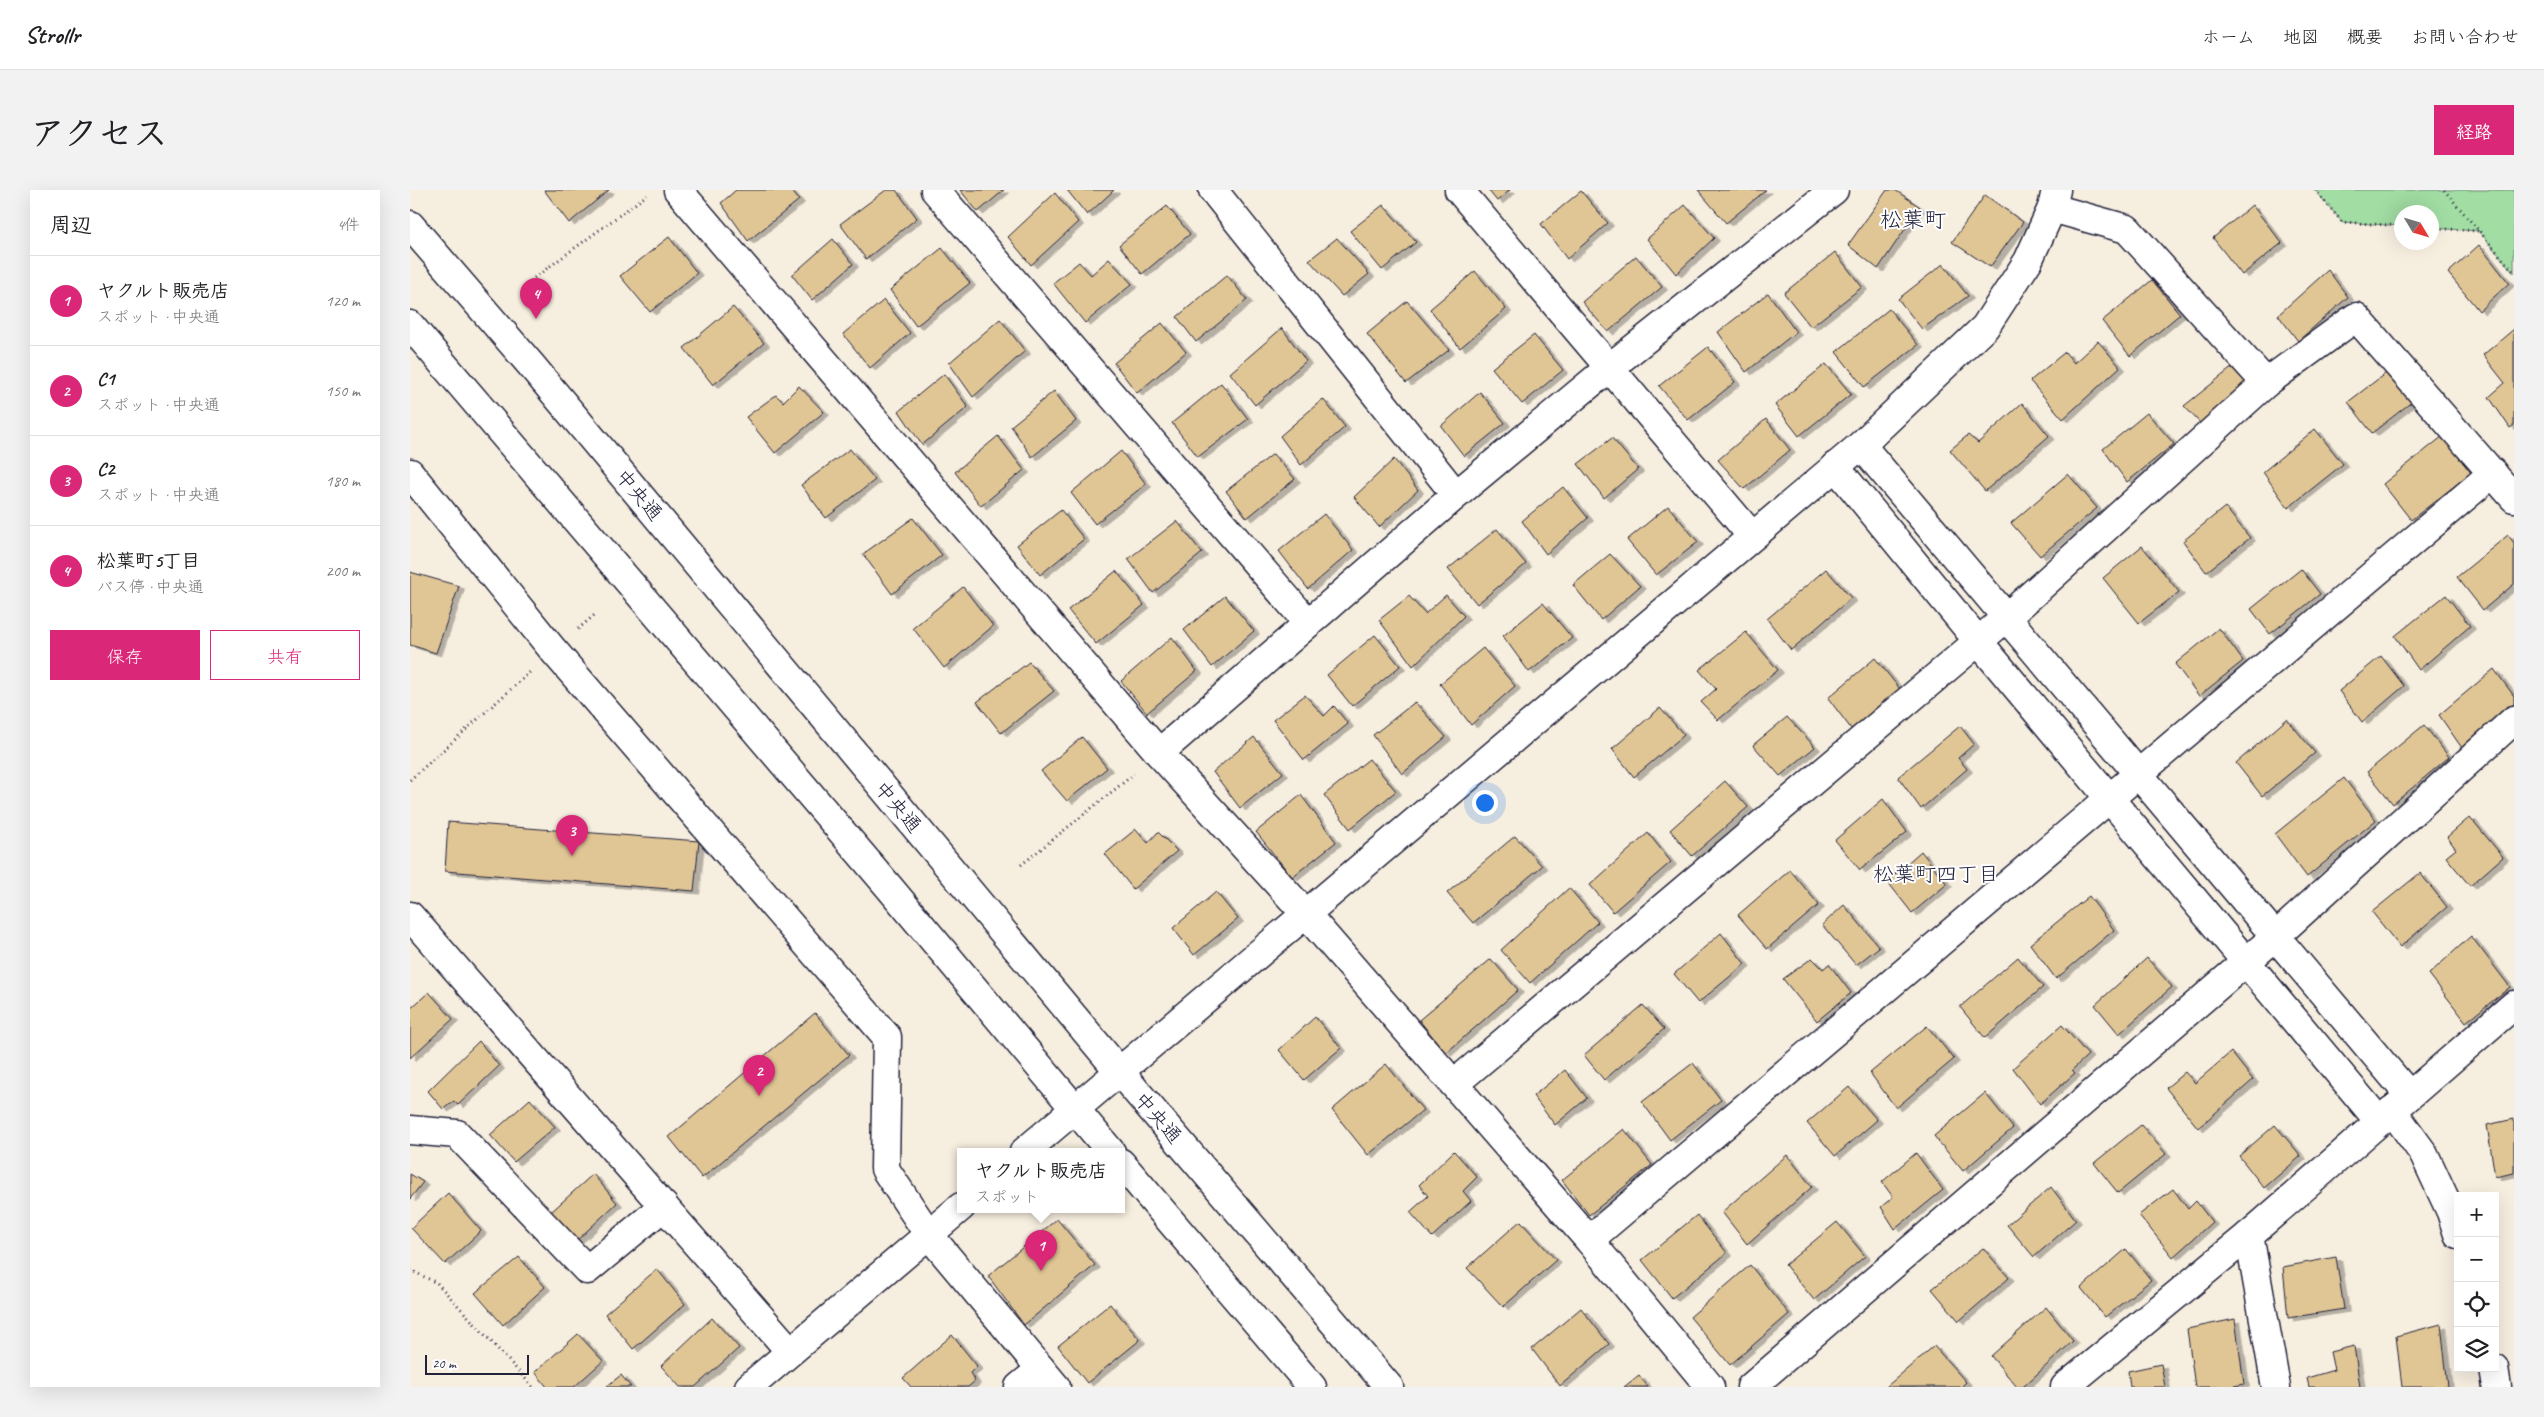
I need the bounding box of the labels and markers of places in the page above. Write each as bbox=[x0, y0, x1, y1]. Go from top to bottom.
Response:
pin: 4 bbox=[520, 278, 552, 319]
pin: 3 bbox=[556, 815, 588, 856]
pin: 2 bbox=[743, 1055, 775, 1096]
pin: 1 bbox=[1025, 1230, 1057, 1271]

